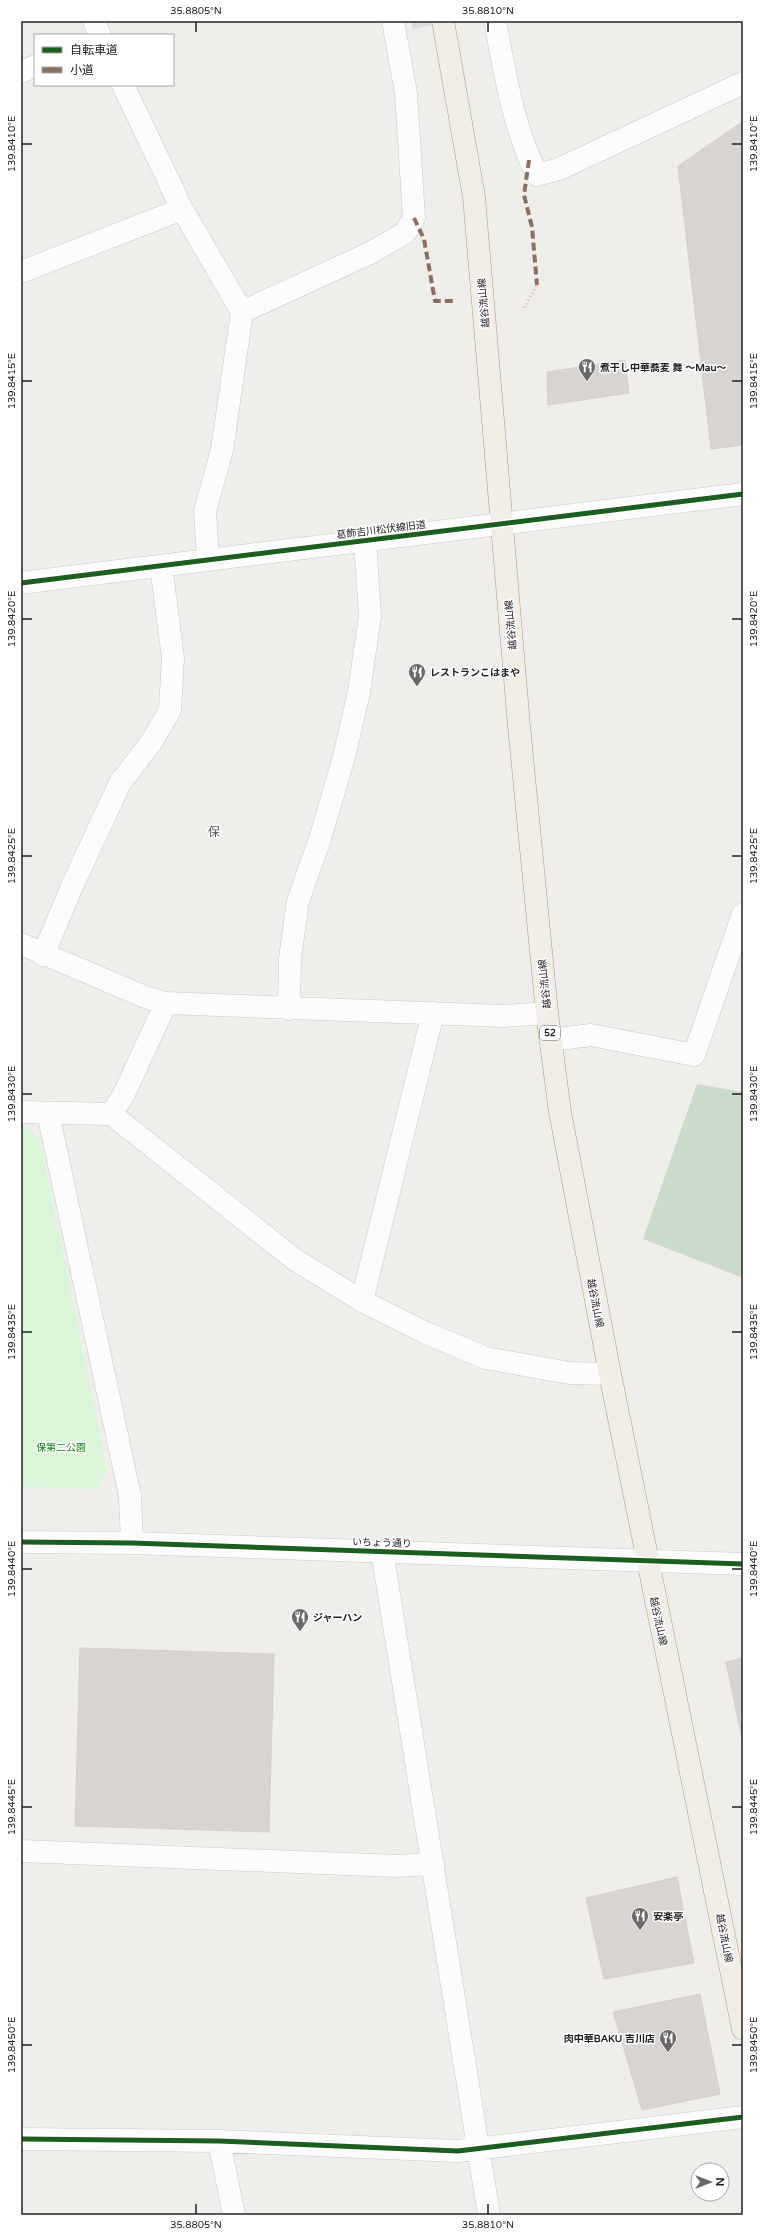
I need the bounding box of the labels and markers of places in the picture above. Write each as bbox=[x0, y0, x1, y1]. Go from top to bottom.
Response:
restaurant icon: 煮干し中華蕎麦 舞 〜Mau〜 bbox=[577, 357, 597, 382]
place label: 煮干し中華蕎麦 舞 〜Mau〜 bbox=[600, 362, 727, 374]
restaurant icon: レストランこはまや bbox=[407, 662, 427, 687]
place label: レストランこはまや bbox=[430, 667, 520, 679]
restaurant icon: ジャーハン bbox=[290, 1607, 310, 1632]
place label: ジャーハン bbox=[313, 1612, 362, 1624]
restaurant icon: 安楽亭 bbox=[630, 1906, 650, 1931]
place label: 安楽亭 bbox=[653, 1911, 683, 1923]
restaurant icon: 肉中華BAKU 吉川店 bbox=[658, 2028, 678, 2053]
place label: 肉中華BAKU 吉川店 bbox=[564, 2033, 655, 2045]

